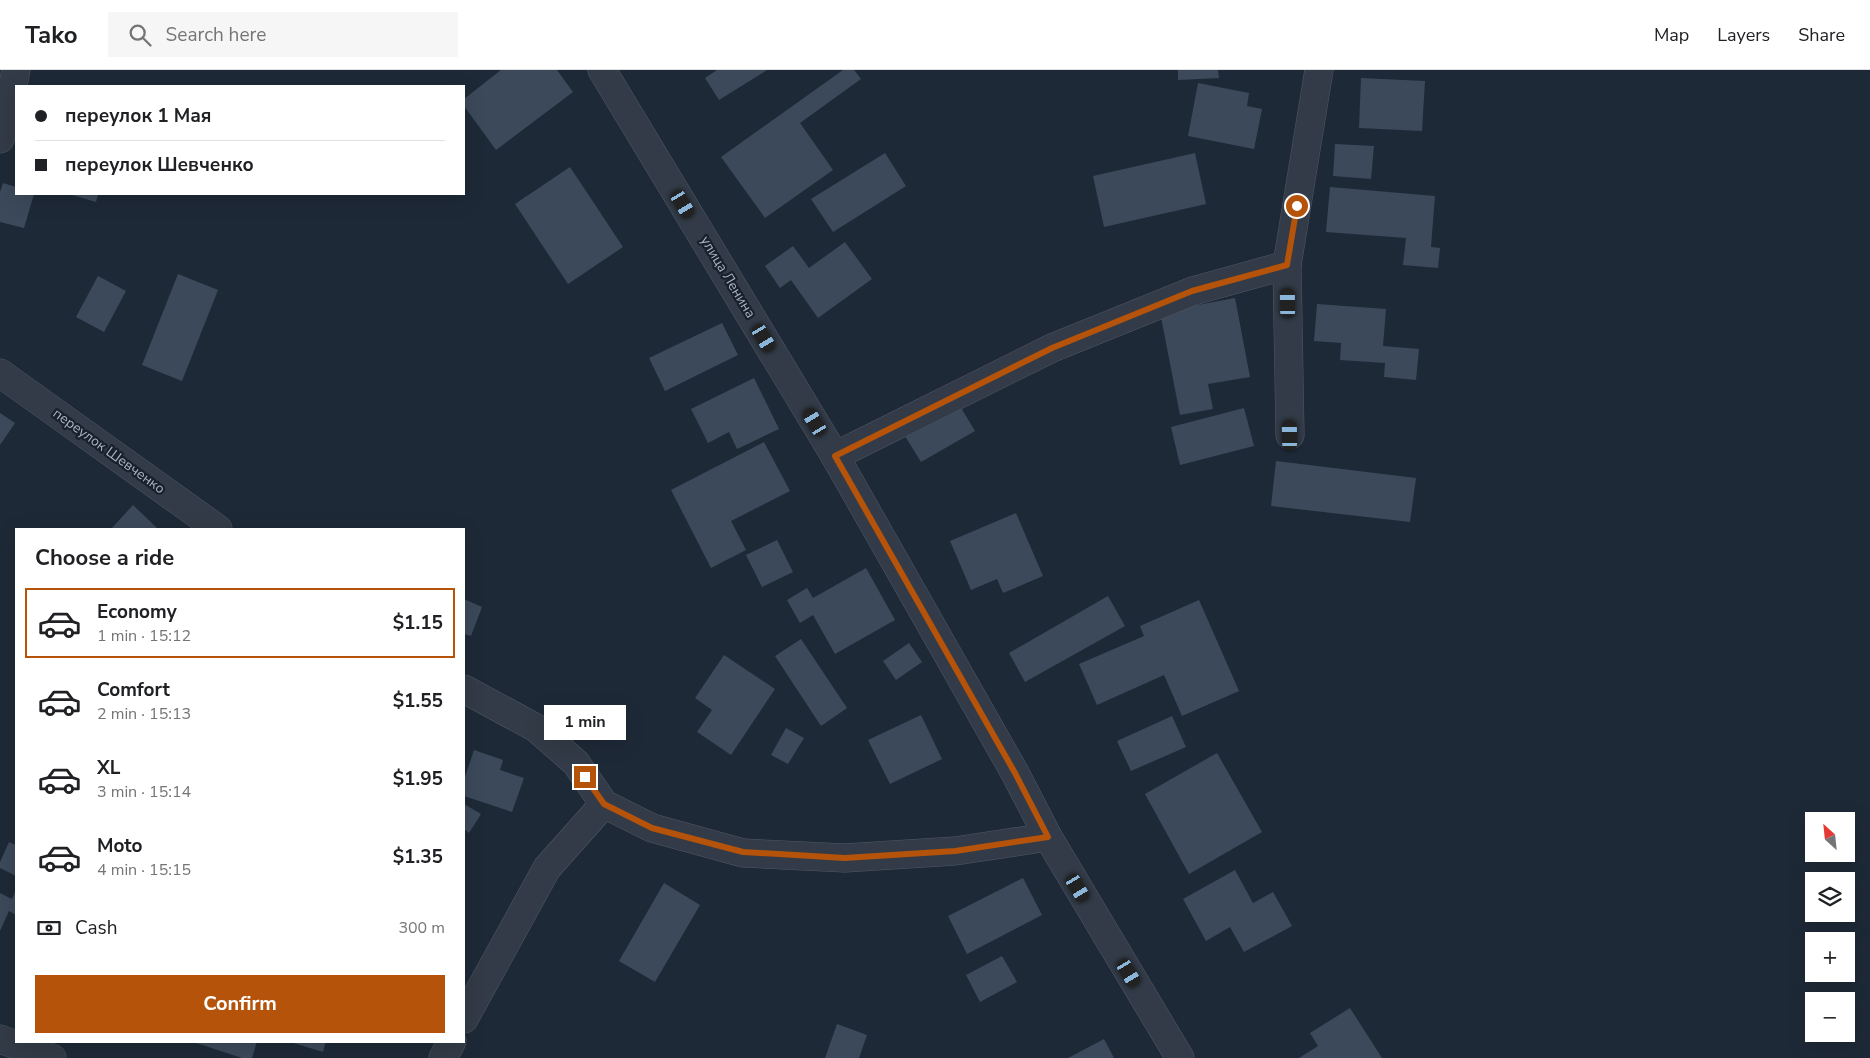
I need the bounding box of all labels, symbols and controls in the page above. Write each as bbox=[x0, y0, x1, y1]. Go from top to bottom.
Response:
search box bbox=[108, 12, 458, 57]
text: Tako bbox=[25, 19, 78, 51]
icon: search bbox=[126, 21, 154, 49]
text: Search here bbox=[166, 22, 266, 48]
text: Map bbox=[1654, 23, 1689, 47]
text: Layers bbox=[1717, 23, 1770, 47]
text: Share bbox=[1798, 23, 1845, 47]
text: переулок 1 Мая bbox=[65, 103, 211, 129]
text: переулок Шевченко bbox=[65, 152, 254, 178]
car bbox=[668, 187, 697, 221]
route start bbox=[1286, 195, 1308, 217]
street label: улица Ленина bbox=[696, 232, 760, 322]
car bbox=[1280, 288, 1295, 318]
car bbox=[749, 321, 778, 355]
street label: переулок Шевченко bbox=[49, 404, 169, 498]
car bbox=[800, 405, 829, 439]
car bbox=[1282, 420, 1297, 450]
text: Choose a ride bbox=[35, 543, 174, 573]
text: Economy bbox=[97, 599, 177, 625]
icon: car bbox=[37, 601, 82, 646]
text: $1.15 bbox=[393, 610, 443, 636]
text: 1 min · 15:12 bbox=[97, 625, 191, 647]
text: Comfort bbox=[97, 677, 170, 703]
icon: car bbox=[37, 679, 82, 724]
text: $1.55 bbox=[393, 688, 443, 714]
text: 2 min · 15:13 bbox=[97, 703, 191, 725]
callout: 1 min bbox=[544, 704, 626, 740]
text: 1 min bbox=[564, 711, 606, 733]
text: XL bbox=[97, 755, 120, 781]
icon: car bbox=[37, 757, 82, 802]
text: $1.95 bbox=[393, 766, 443, 792]
route end bbox=[574, 766, 596, 788]
text: 3 min · 15:14 bbox=[97, 781, 191, 803]
north arrow bbox=[1805, 812, 1855, 862]
map controls bbox=[1805, 812, 1855, 1042]
text: Moto bbox=[97, 833, 143, 859]
icon: car bbox=[37, 835, 82, 880]
text: $1.35 bbox=[393, 844, 443, 870]
text: 4 min · 15:15 bbox=[97, 859, 191, 881]
car bbox=[1063, 871, 1092, 905]
button: layers bbox=[1805, 872, 1855, 922]
icon: cash bbox=[35, 914, 63, 942]
text: Cash bbox=[75, 915, 117, 941]
text: 300 m bbox=[398, 917, 445, 939]
button: + bbox=[1805, 932, 1855, 982]
car bbox=[1114, 956, 1143, 990]
button: Confirm bbox=[35, 975, 445, 1033]
button: − bbox=[1805, 992, 1855, 1042]

